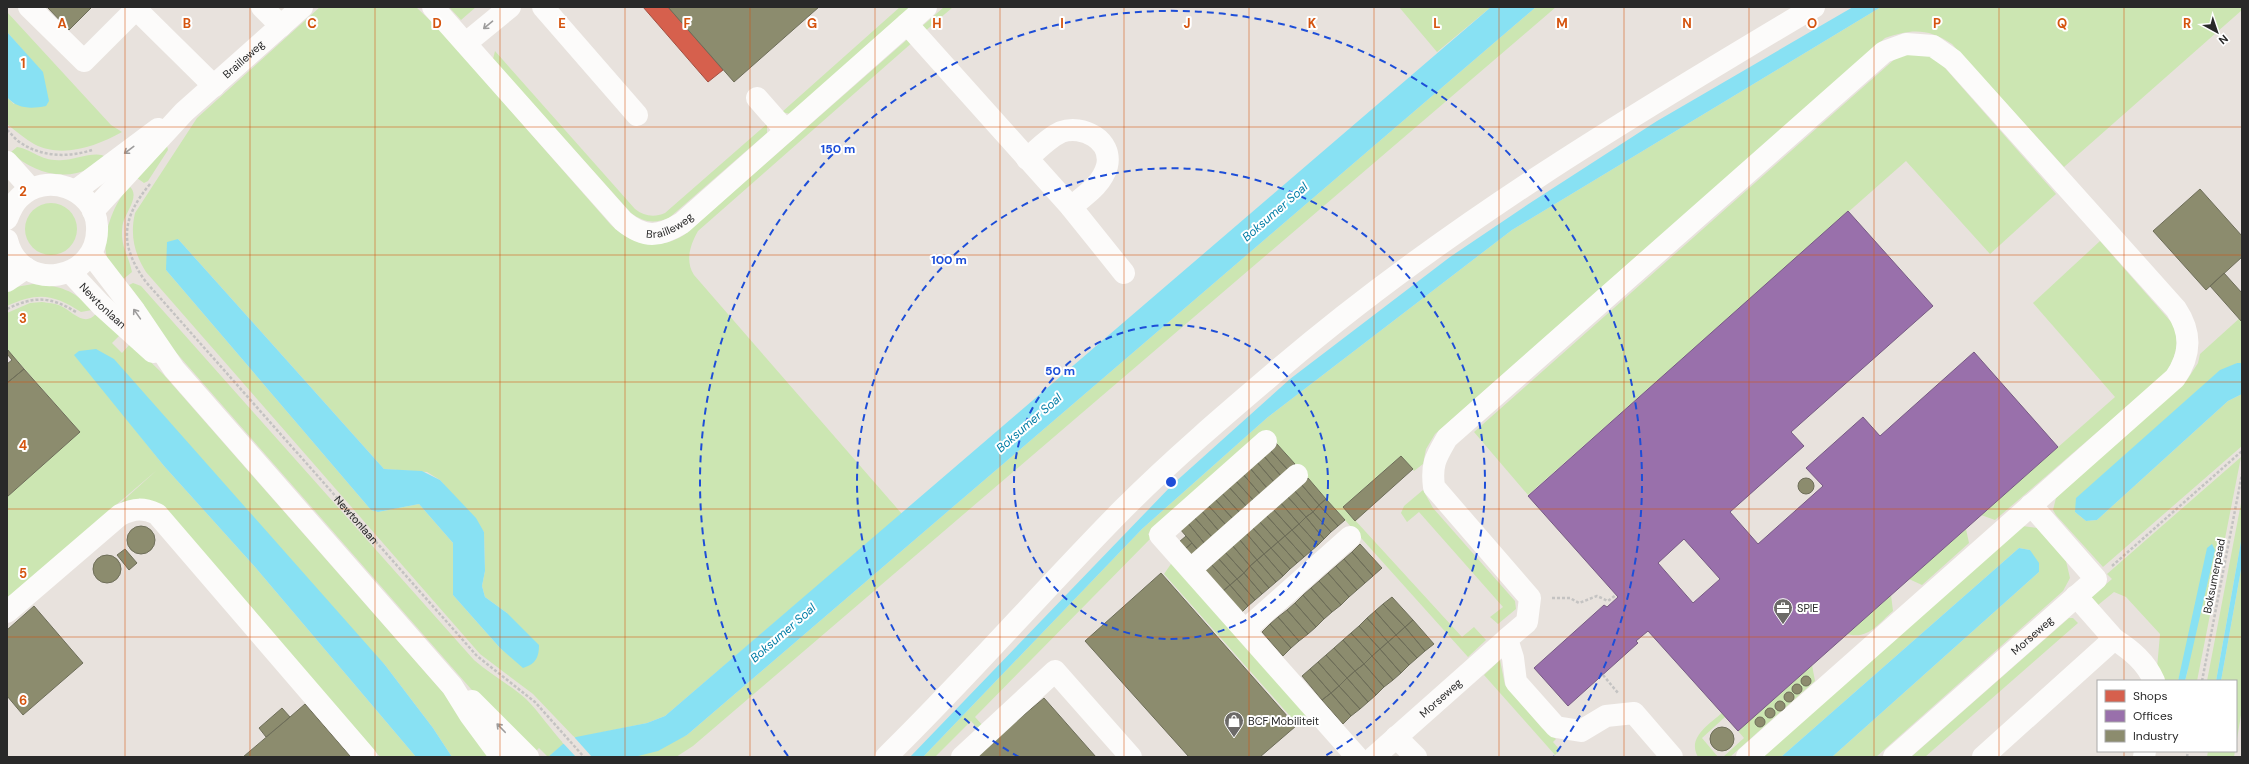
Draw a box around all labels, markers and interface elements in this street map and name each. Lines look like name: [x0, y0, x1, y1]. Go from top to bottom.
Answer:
north arrow: [2197, 12, 2237, 52]
text: A: [57, 15, 67, 32]
text: B: [183, 15, 191, 32]
text: C: [307, 15, 317, 32]
text: D: [432, 15, 442, 32]
text: E: [558, 15, 566, 32]
text: F: [683, 15, 691, 32]
text: G: [807, 15, 817, 32]
text: H: [932, 15, 942, 32]
text: I: [1060, 15, 1064, 32]
text: J: [1183, 15, 1191, 32]
text: K: [1308, 15, 1317, 32]
text: L: [1433, 15, 1441, 32]
text: M: [1556, 15, 1568, 32]
text: N: [1682, 15, 1692, 32]
text: O: [1807, 15, 1817, 32]
text: P: [1933, 15, 1941, 32]
text: Q: [2057, 15, 2067, 32]
text: R: [2183, 15, 2191, 32]
one-way arrow: [483, 21, 493, 30]
text: N: [2216, 32, 2231, 48]
street label: Brailleweg: [220, 37, 267, 81]
text: 1: [21, 55, 25, 72]
text: 150 m: [821, 141, 855, 157]
one-way arrow: [123, 146, 134, 154]
water label: Boksumer Soal: [1239, 179, 1311, 245]
text: 2: [19, 183, 27, 200]
street label: Brailleweg: [645, 209, 696, 241]
text: 100 m: [931, 252, 967, 268]
street label: Newtonlaan: [77, 280, 129, 331]
one-way arrow: [133, 309, 141, 320]
text: 3: [19, 310, 27, 327]
text: 50 m: [1045, 363, 1075, 379]
water label: Boksumer Soal: [993, 390, 1065, 456]
text: 4: [19, 437, 27, 454]
centre of rings: [1164, 475, 1178, 489]
street label: Newtonlaan: [331, 493, 381, 547]
street label: Boksumerpaad: [2200, 537, 2228, 615]
text: 5: [19, 565, 27, 582]
office icon: SPIE: [1772, 597, 1794, 625]
water label: Boksumer Soal: [747, 600, 819, 666]
place label: SPIE: [1797, 601, 1819, 615]
street label: Morseweg: [2008, 613, 2056, 658]
street label: Morseweg: [1416, 675, 1465, 720]
legend: [2097, 680, 2237, 752]
text: Shops: [2133, 688, 2168, 704]
text: 6: [19, 692, 27, 709]
text: Offices: [2133, 708, 2173, 724]
shop icon: BCF Mobiliteit: [1223, 710, 1245, 738]
place label: BCF Mobiliteit: [1248, 714, 1319, 728]
one-way arrow: [496, 723, 506, 733]
text: Industry: [2133, 728, 2179, 744]

